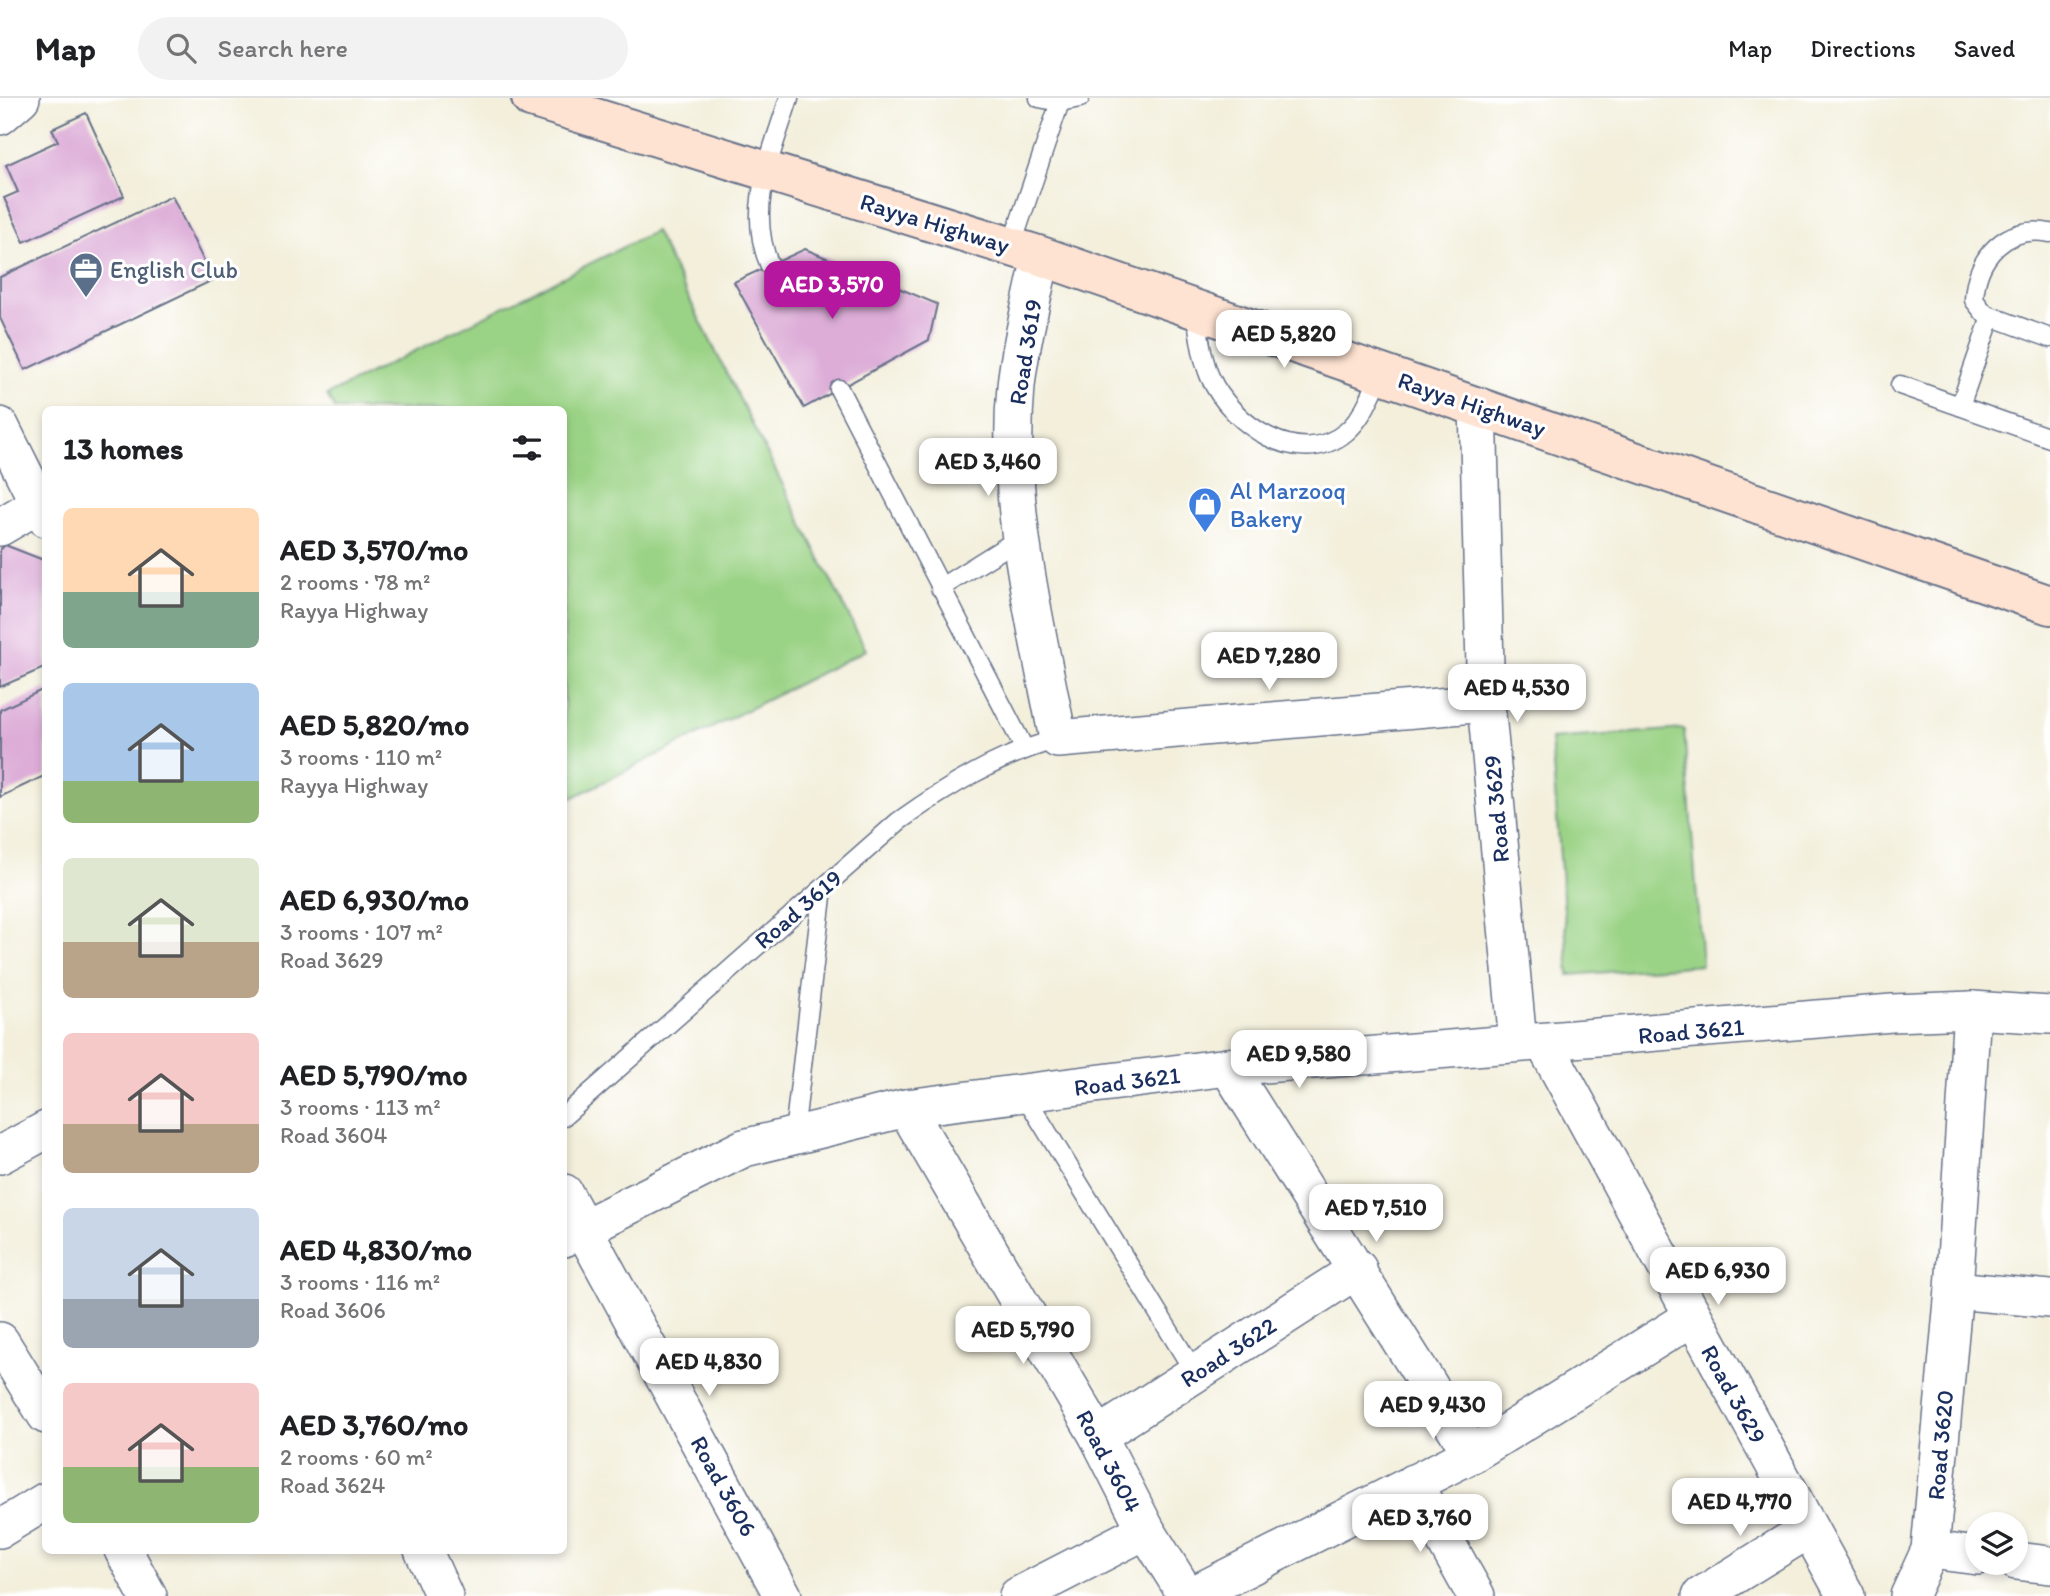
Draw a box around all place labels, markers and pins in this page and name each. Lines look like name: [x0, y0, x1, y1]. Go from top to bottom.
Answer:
office icon: English Club: [67, 250, 105, 299]
place label: English Club: [110, 255, 238, 284]
pin: AED 3,570: [752, 262, 912, 321]
pin: AED 5,820: [1204, 310, 1364, 370]
pin: AED 3,460: [908, 438, 1068, 498]
place label: Al Marzooq Bakery: [1230, 476, 1346, 533]
shop icon: Al Marzooq Bakery: [1186, 485, 1224, 534]
pin: AED 7,280: [1189, 632, 1349, 692]
pin: AED 4,530: [1437, 664, 1597, 724]
pin: AED 9,580: [1219, 1030, 1379, 1090]
pin: AED 7,510: [1296, 1184, 1456, 1244]
pin: AED 6,930: [1638, 1248, 1798, 1307]
pin: AED 5,790: [943, 1306, 1103, 1366]
pin: AED 4,830: [629, 1338, 789, 1398]
pin: AED 9,430: [1353, 1382, 1513, 1441]
pin: AED 4,770: [1660, 1478, 1820, 1538]
pin: AED 3,760: [1340, 1494, 1500, 1554]

